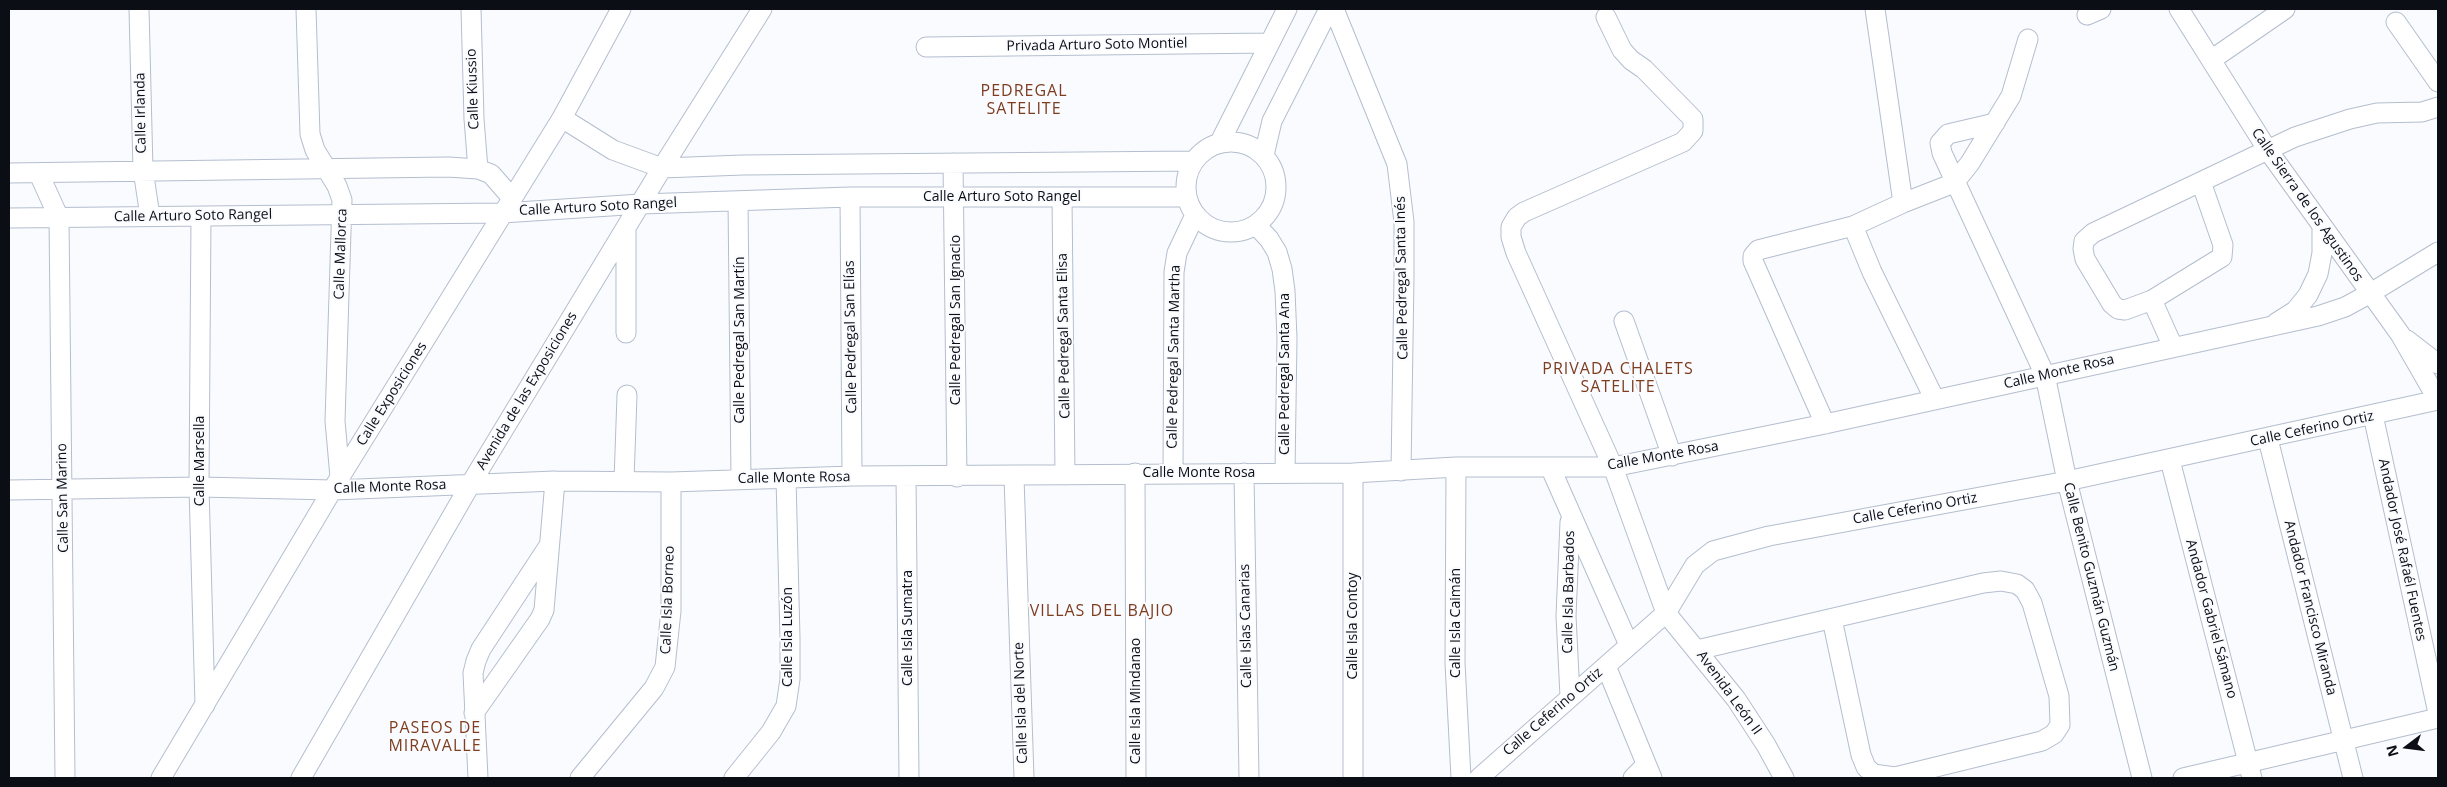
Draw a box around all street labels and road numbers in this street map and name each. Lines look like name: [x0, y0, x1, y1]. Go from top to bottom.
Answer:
street label: Privada Arturo Soto Montiel: [1006, 35, 1188, 55]
street label: Calle Kiussio: [463, 48, 483, 130]
street label: Calle Irlanda: [132, 72, 150, 154]
street label: Calle Sierra de los Agustinos: [2248, 125, 2366, 285]
street label: Calle Arturo Soto Rangel: [923, 189, 1081, 205]
street label: Calle Arturo Soto Rangel: [519, 194, 677, 220]
street label: Calle Pedregal Santa Inés: [1392, 196, 1412, 360]
street label: Calle Arturo Soto Rangel: [114, 206, 272, 226]
street label: Calle Mallorca: [331, 208, 351, 300]
street label: Calle Pedregal San Ignacio: [948, 235, 964, 405]
street label: Calle Pedregal Santa Elisa: [1054, 253, 1074, 419]
street label: Calle Pedregal San Martín: [732, 256, 748, 424]
street label: Calle Pedregal San Elías: [841, 260, 861, 414]
street label: Calle Pedregal Santa Martha: [1164, 265, 1184, 449]
street label: Calle Pedregal Santa Ana: [1277, 293, 1293, 455]
street label: Avenida de las Exposiciones: [473, 309, 581, 473]
street label: Calle Exposiciones: [353, 339, 431, 449]
street label: Calle Monte Rosa: [2002, 351, 2116, 393]
street label: Calle Ceferino Ortiz: [2249, 408, 2375, 450]
street label: Calle Marsella: [192, 416, 208, 506]
street label: Calle Monte Rosa: [1606, 438, 1720, 474]
street label: Calle San Marino: [54, 443, 72, 553]
street label: Andador José Rafaél Fuentes: [2374, 457, 2430, 643]
street label: Calle Monte Rosa: [1143, 465, 1255, 481]
street label: Calle Monte Rosa: [737, 469, 851, 487]
street label: Calle Monte Rosa: [333, 477, 447, 497]
street label: Calle Benito Guzmán Guzmán: [2059, 481, 2123, 673]
street label: Calle Ceferino Ortiz: [1851, 490, 1979, 528]
street label: Andador Francisco Miranda: [2280, 519, 2340, 697]
street label: Calle Isla Barbados: [1560, 530, 1578, 654]
street label: Andador Gabriel Sámano: [2182, 538, 2240, 700]
street label: Calle Isla Borneo: [658, 545, 678, 655]
street label: Calle Islas Canarias: [1237, 564, 1255, 688]
street label: Calle Isla Caimán: [1448, 568, 1464, 678]
street label: Calle Isla Sumatra: [900, 570, 916, 686]
street label: Calle Isla Contoy: [1345, 573, 1361, 679]
street label: Calle Isla Luzón: [780, 587, 796, 687]
street label: Calle Isla Mindanao: [1128, 638, 1144, 764]
street label: Calle Isla del Norte: [1010, 642, 1032, 764]
street label: Avenida León II: [1693, 648, 1765, 738]
street label: Calle Ceferino Ortiz: [1500, 664, 1606, 760]

